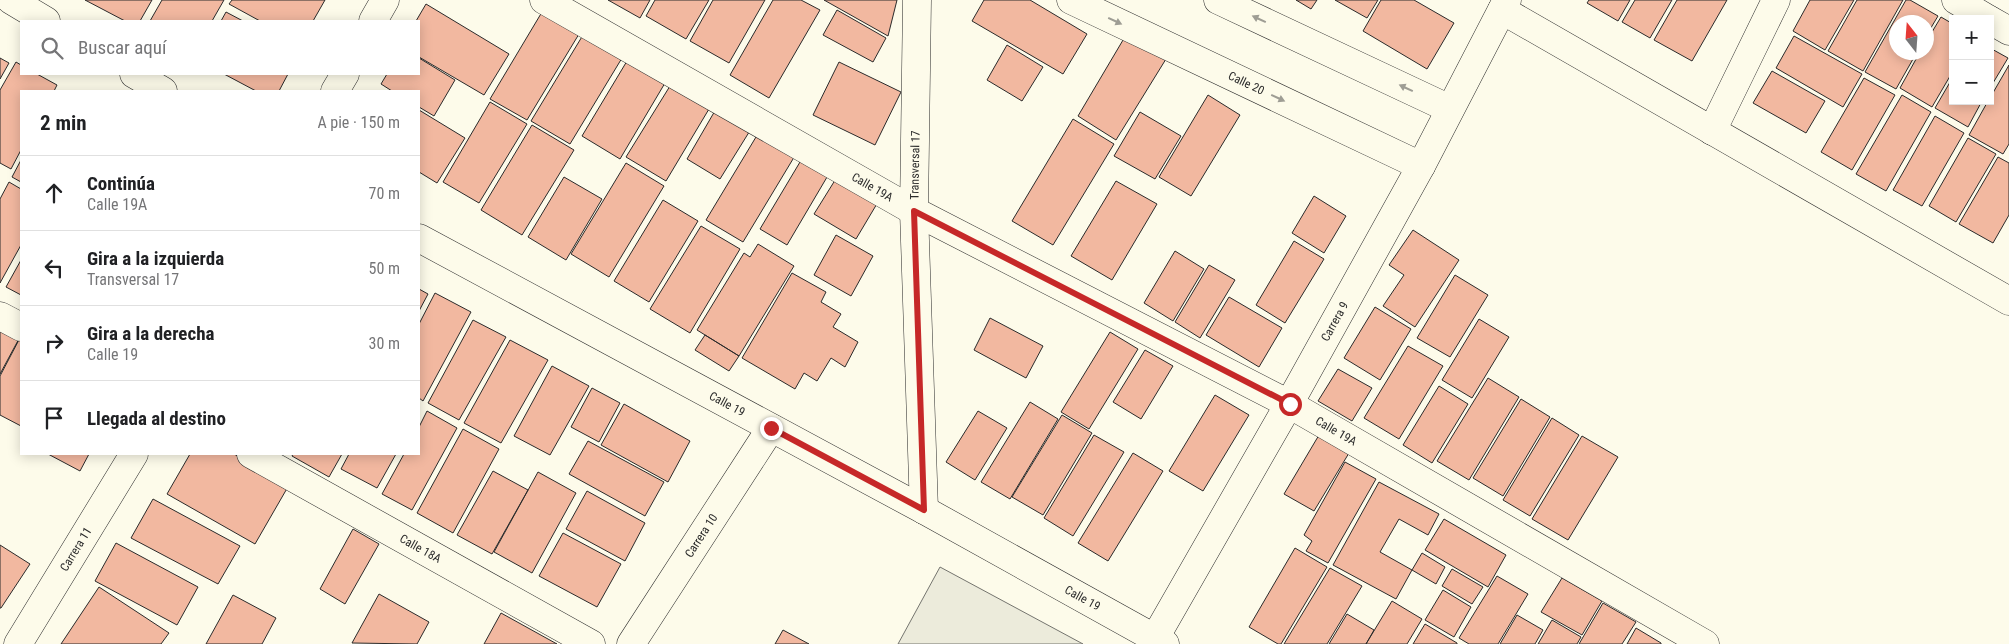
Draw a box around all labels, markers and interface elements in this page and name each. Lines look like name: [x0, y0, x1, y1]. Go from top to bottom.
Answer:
one-way arrow: [1252, 15, 1266, 23]
north arrow: [1889, 15, 1934, 60]
map controls: [1949, 15, 1994, 105]
button: +: [1949, 15, 1994, 60]
one-way arrow: [1108, 17, 1123, 25]
search box: [20, 20, 420, 75]
icon: search: [38, 34, 66, 62]
text: Buscar aquí: [78, 36, 167, 59]
button: −: [1949, 60, 1994, 105]
street label: Calle 20: [1226, 69, 1267, 98]
one-way arrow: [1399, 84, 1413, 92]
one-way arrow: [1271, 94, 1285, 102]
text: 2 min: [40, 111, 87, 135]
text: A pie · 150 m: [317, 113, 400, 132]
street label: Transversal 17: [907, 130, 923, 200]
street label: Calle 19A: [849, 170, 896, 205]
text: Continúa: [87, 172, 155, 195]
icon: ahead: [40, 179, 68, 207]
text: 70 m: [368, 184, 400, 203]
text: Calle 19A: [87, 195, 147, 214]
text: Gira a la izquierda: [87, 247, 224, 270]
icon: left: [40, 254, 68, 282]
text: 50 m: [368, 259, 400, 278]
text: Transversal 17: [87, 270, 179, 289]
street label: Carrera 9: [1318, 299, 1351, 344]
text: Gira a la derecha: [87, 322, 214, 345]
icon: right: [40, 329, 68, 357]
text: 30 m: [368, 334, 400, 353]
text: Calle 19: [87, 345, 138, 364]
street label: Calle 19: [707, 389, 747, 419]
route start: [1279, 393, 1302, 416]
icon: arrive: [40, 404, 68, 432]
text: Llegada al destino: [87, 407, 226, 430]
street label: Calle 19A: [1313, 414, 1359, 449]
route end: [760, 417, 783, 440]
street label: Carrera 10: [682, 511, 720, 560]
street label: Carrera 11: [57, 525, 95, 574]
street label: Calle 18A: [397, 531, 444, 566]
street label: Calle 19: [1062, 583, 1103, 614]

